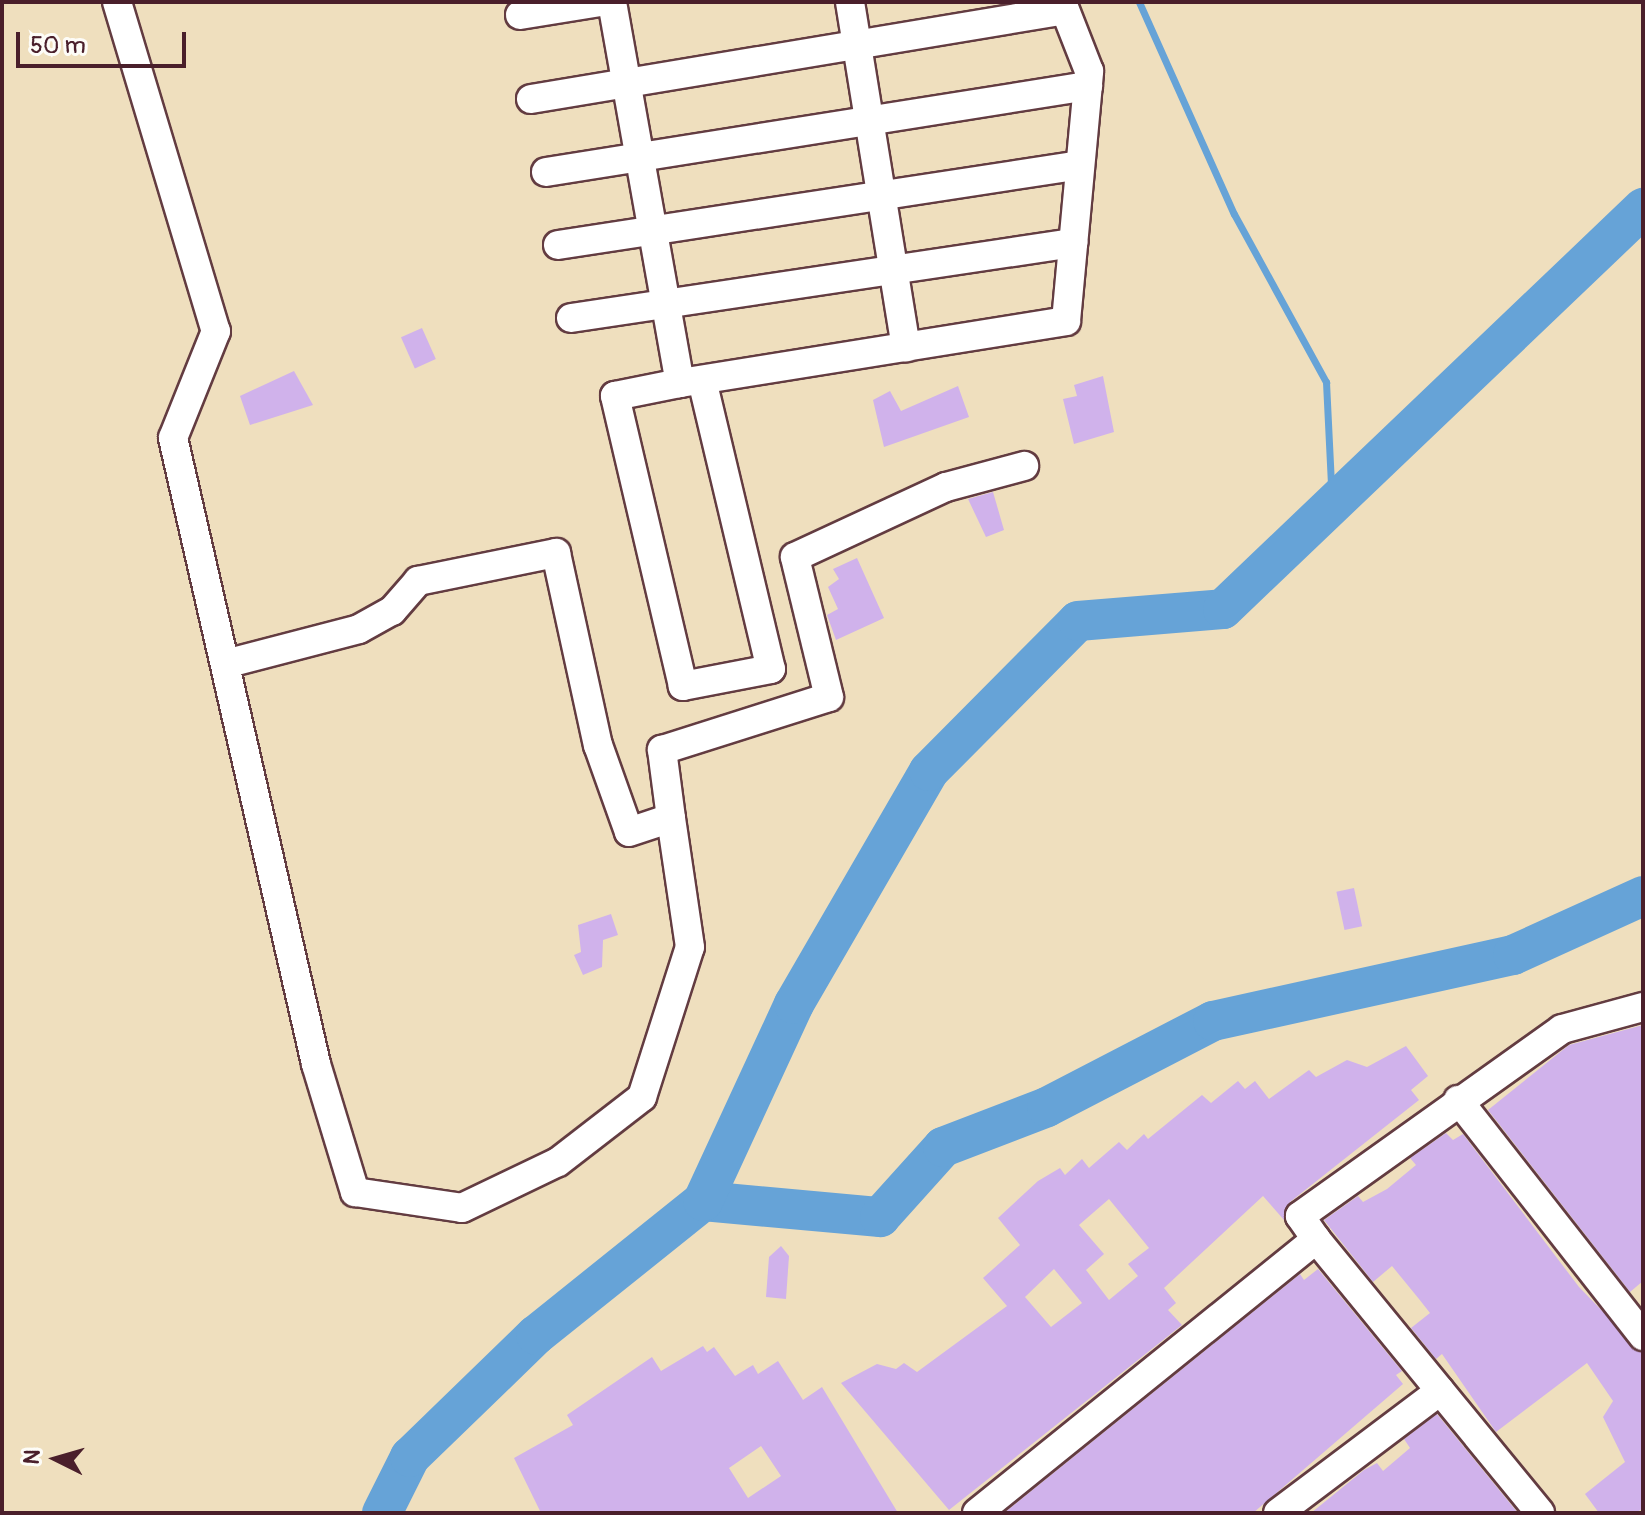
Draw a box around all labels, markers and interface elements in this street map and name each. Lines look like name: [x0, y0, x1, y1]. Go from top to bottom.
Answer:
scale bar: [20, 16, 190, 66]
text: 50 m: [30, 31, 86, 60]
north arrow: [16, 1419, 96, 1499]
text: N: [17, 1448, 47, 1466]

